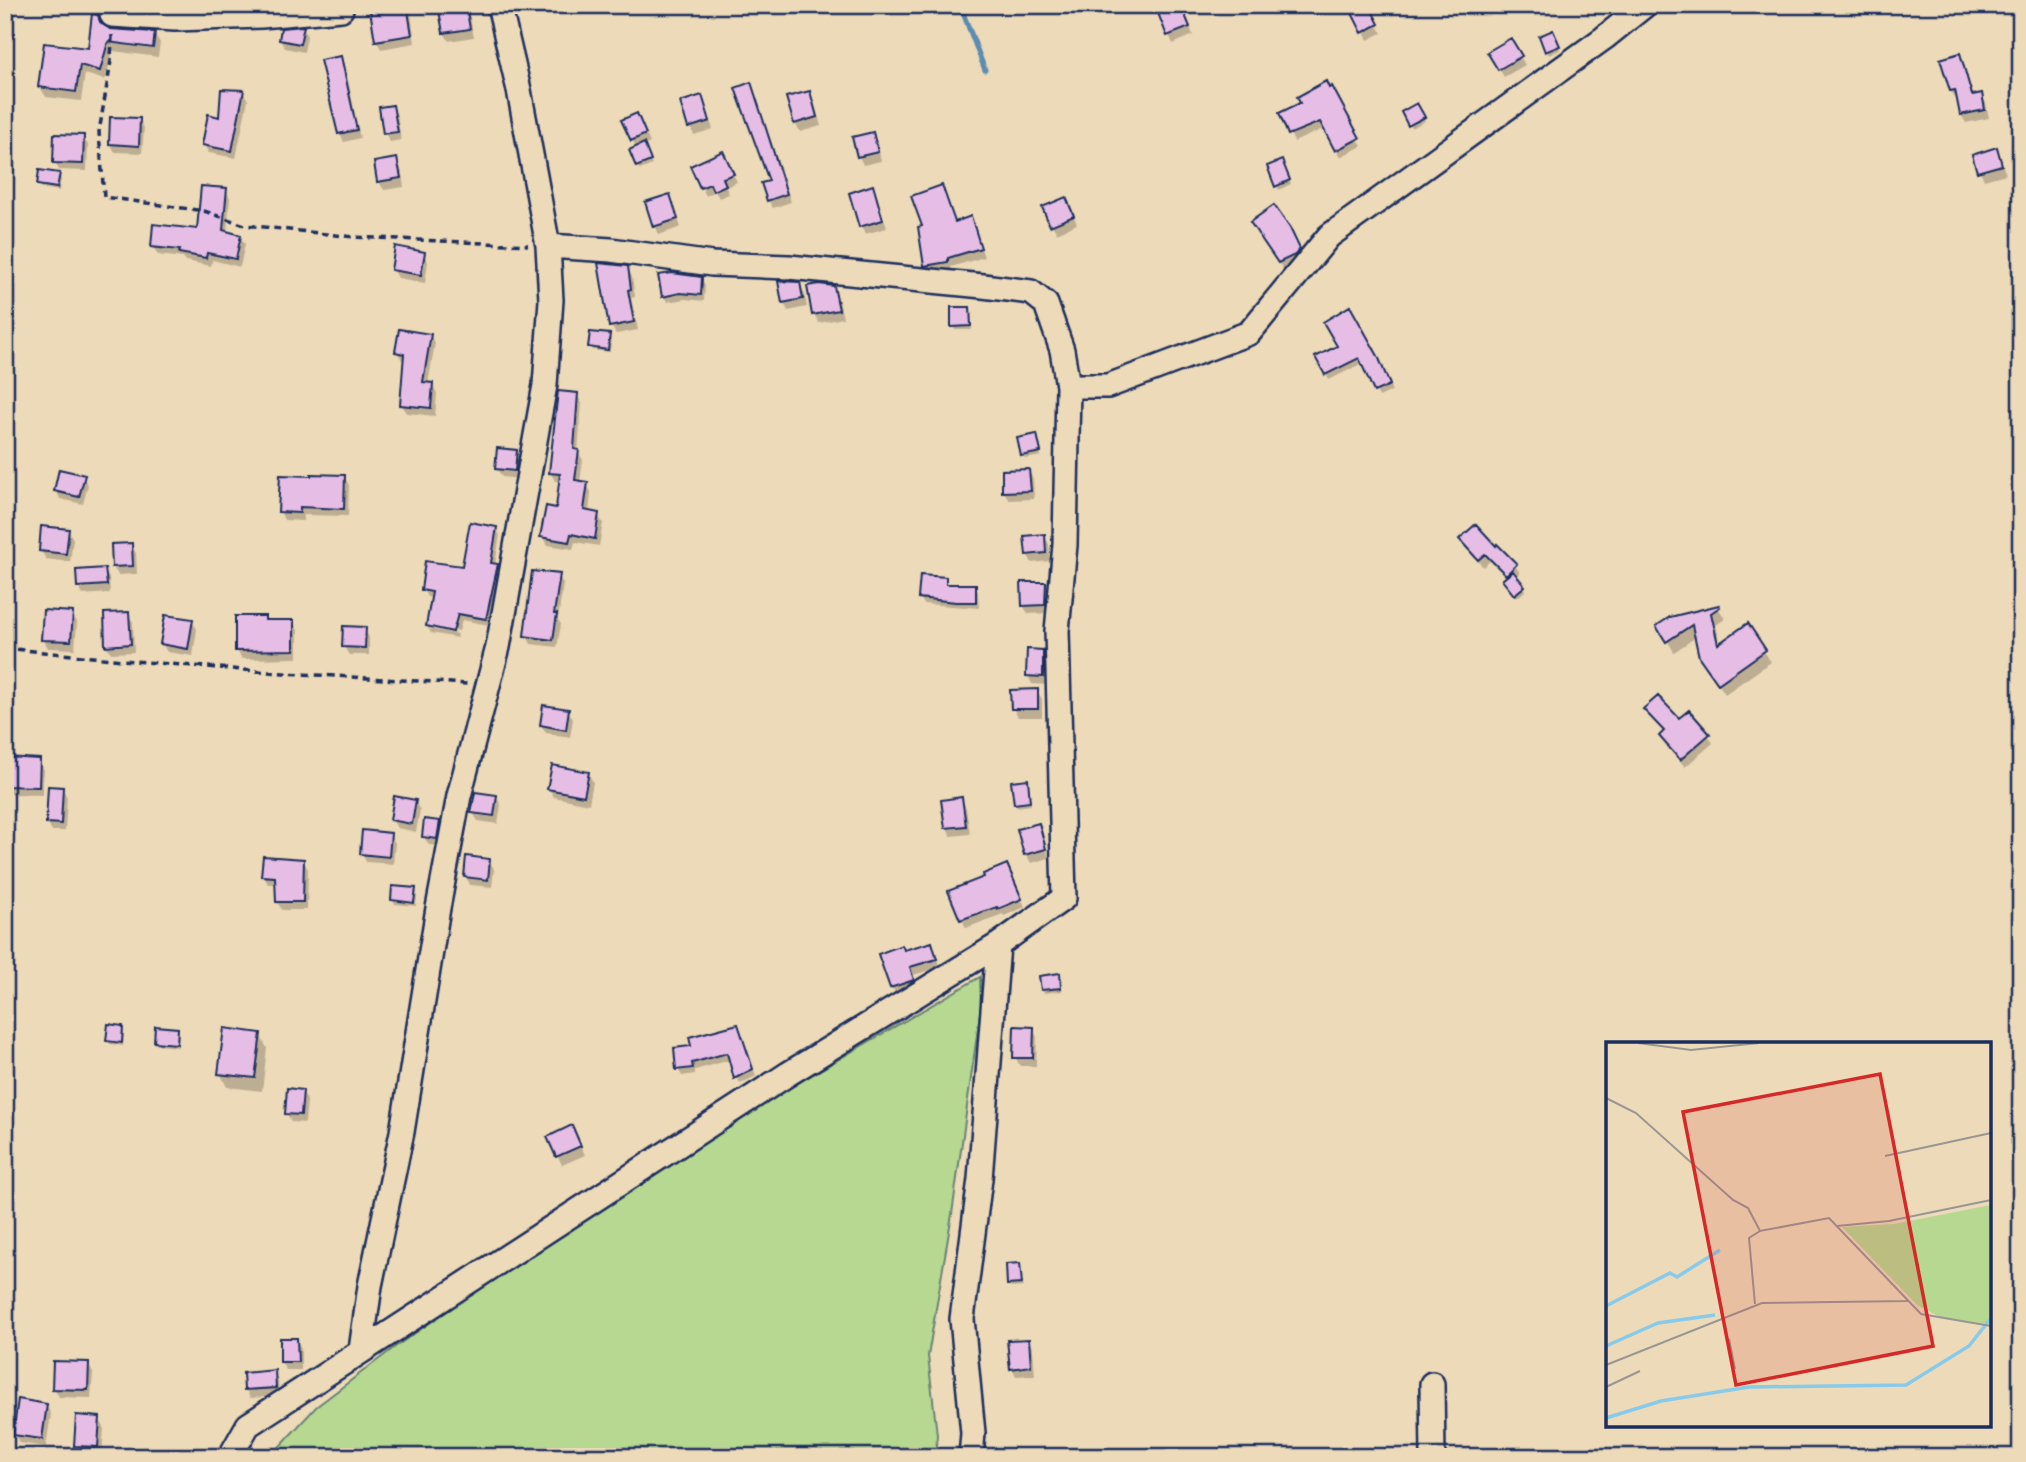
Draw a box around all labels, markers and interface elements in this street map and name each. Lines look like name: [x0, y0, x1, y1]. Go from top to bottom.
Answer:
inset map: [1606, 1042, 1991, 1427]

